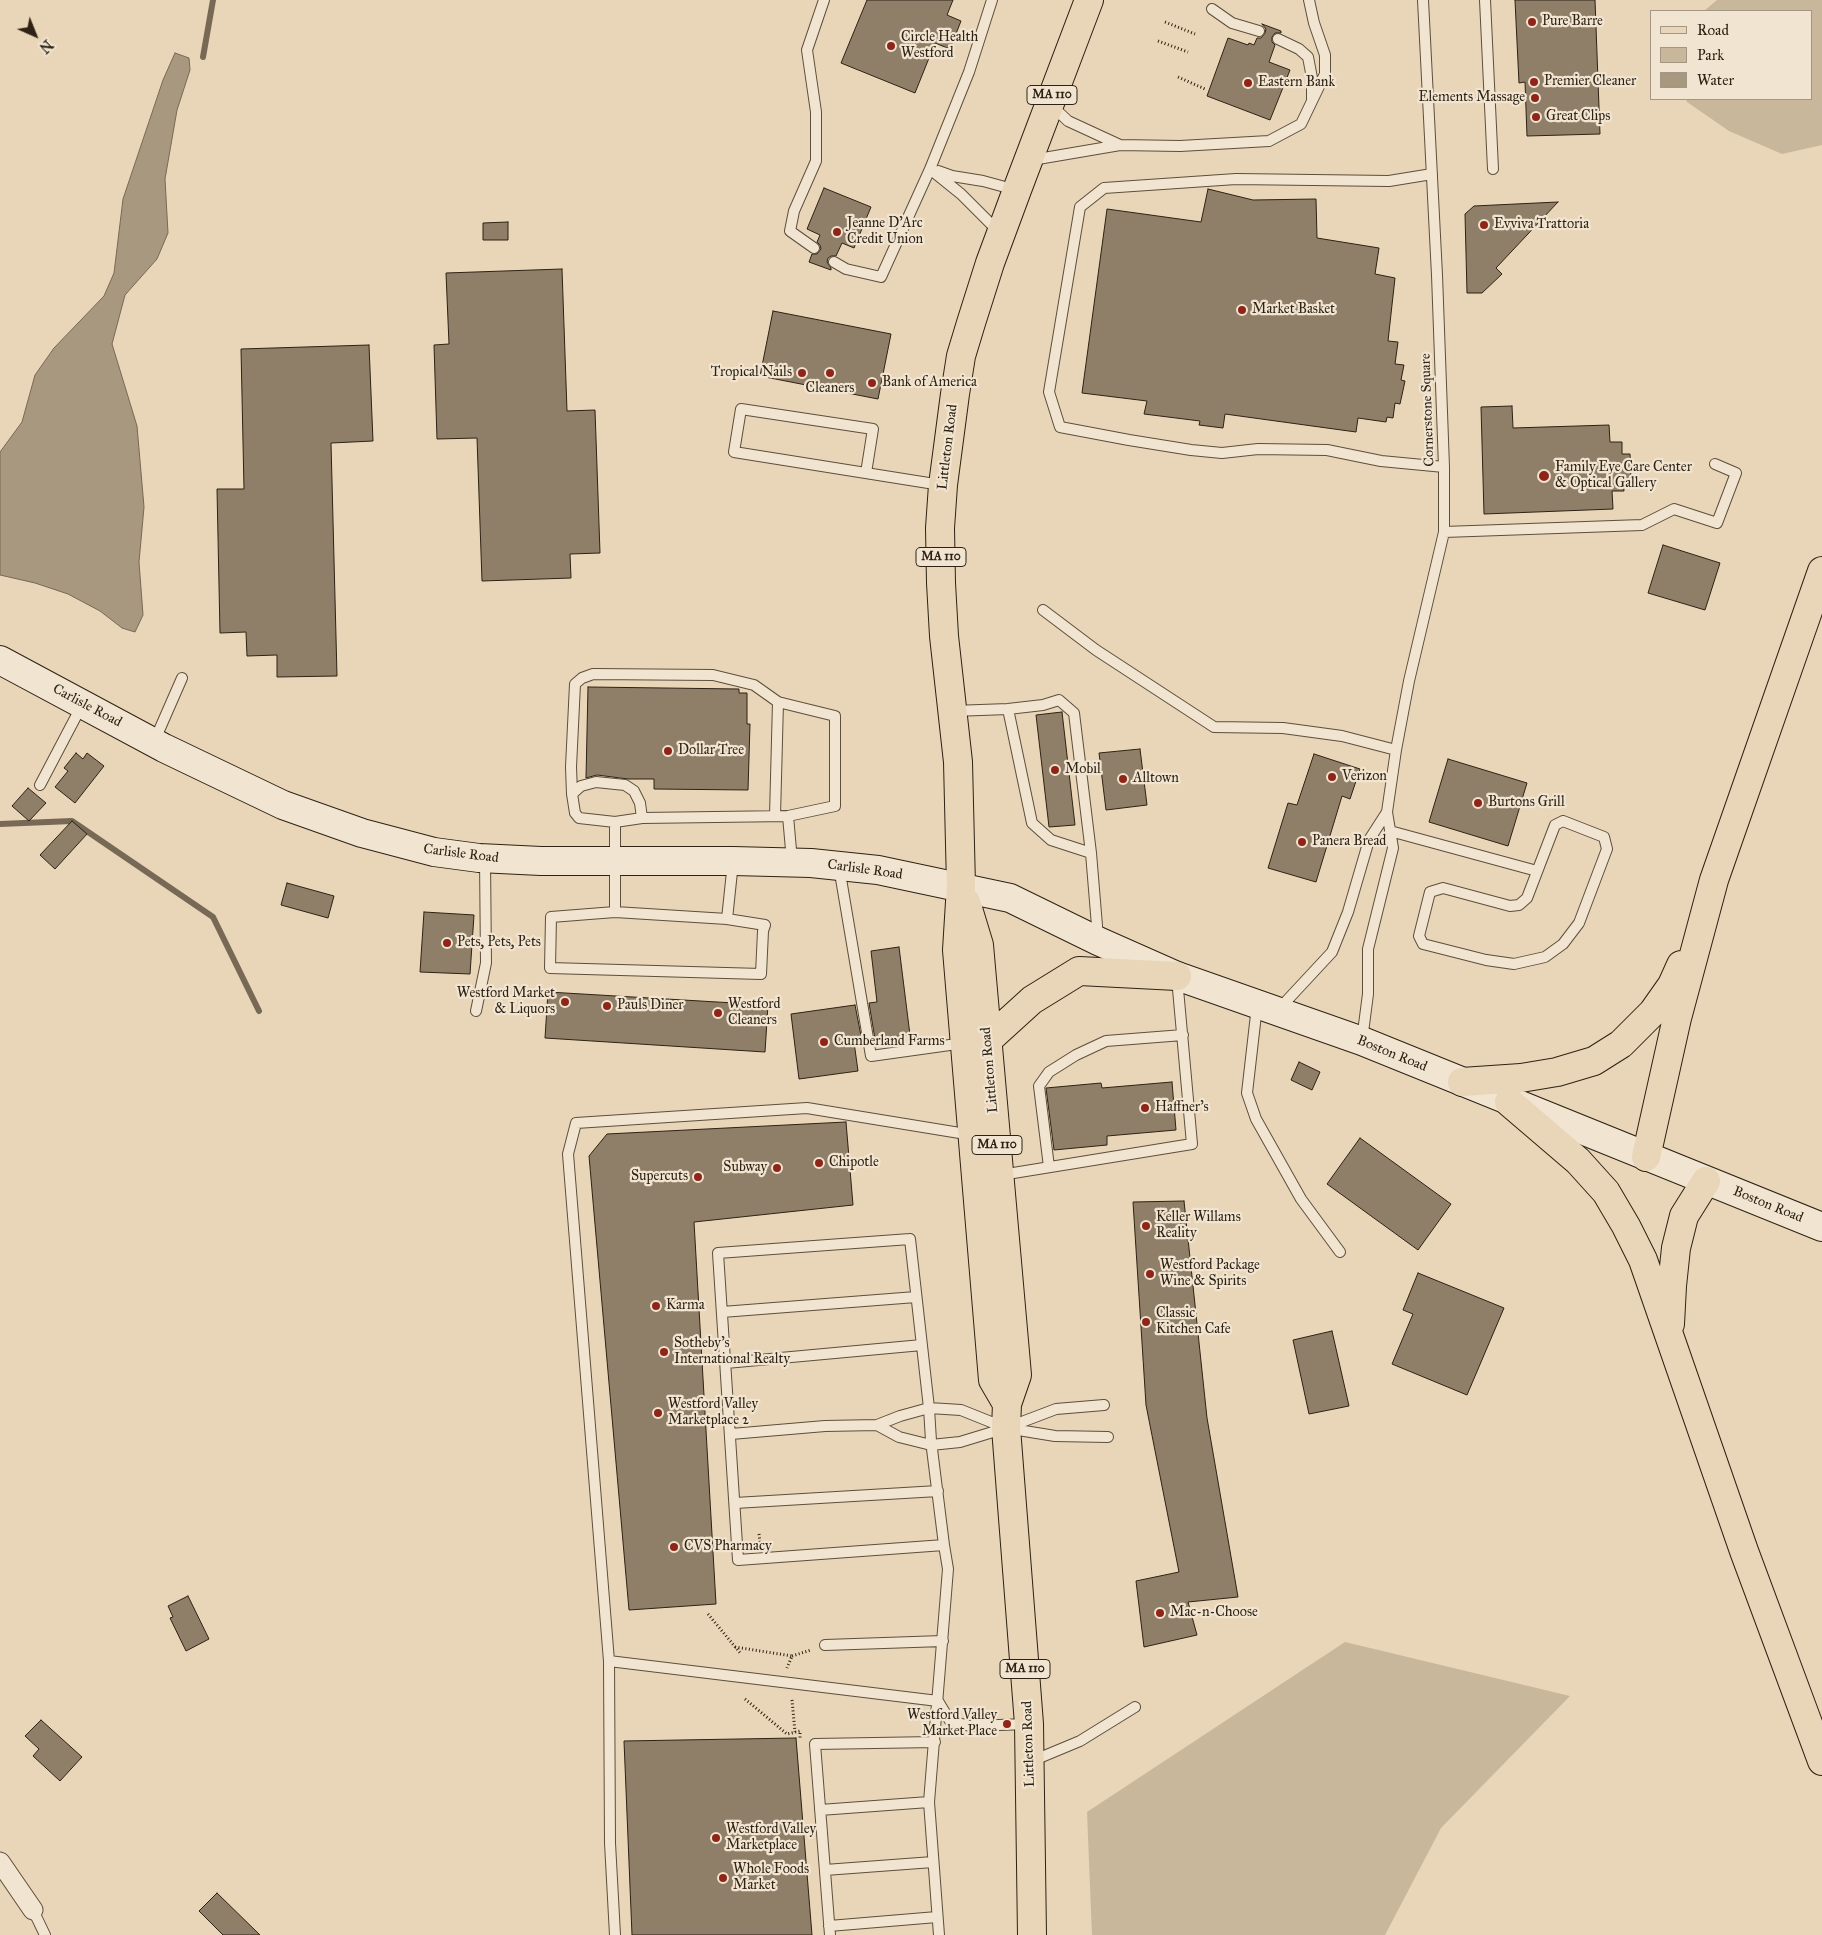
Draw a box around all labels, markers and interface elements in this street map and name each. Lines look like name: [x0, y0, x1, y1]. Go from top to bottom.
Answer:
north arrow: [10, 10, 60, 60]
legend: [1650, 10, 1812, 100]
place label: Pure Barre: [1542, 14, 1603, 30]
marker: Pure Barre: [1526, 16, 1538, 28]
text: Road: [1697, 21, 1729, 39]
place label: Circle Health Westford: [901, 30, 978, 62]
text: N: [36, 36, 56, 56]
marker: Circle Health Westford: [885, 40, 897, 52]
text: Park: [1697, 46, 1724, 64]
text: Water: [1697, 71, 1734, 89]
place label: Premier Cleaner: [1544, 74, 1636, 90]
place label: Eastern Bank: [1258, 75, 1335, 91]
marker: Premier Cleaner: [1528, 76, 1540, 88]
marker: Eastern Bank: [1242, 77, 1254, 89]
road number: MA 110: [1027, 86, 1077, 104]
place label: Elements Massage: [1418, 90, 1525, 106]
marker: Elements Massage: [1529, 92, 1541, 104]
place label: Great Clips: [1546, 109, 1610, 125]
marker: Great Clips: [1530, 111, 1542, 123]
place label: Jeanne D'Arc Credit Union: [847, 216, 923, 248]
place label: Evviva Trattoria: [1494, 217, 1589, 233]
marker: Evviva Trattoria: [1478, 219, 1490, 231]
marker: Jeanne D'Arc Credit Union: [831, 226, 843, 238]
place label: Market Basket: [1252, 302, 1335, 318]
marker: Market Basket: [1236, 304, 1248, 316]
street label: Cornerstone Square: [1418, 353, 1438, 467]
place label: Tropical Nails: [711, 365, 792, 381]
marker: Tropical Nails: [796, 367, 808, 379]
marker: Cleaners: [824, 367, 836, 379]
place label: Bank of America: [882, 375, 977, 391]
marker: Bank of America: [866, 377, 878, 389]
place label: Cleaners: [806, 381, 854, 397]
street label: Littleton Road: [934, 403, 962, 491]
place label: Family Eye Care Center & Optical Gallery: [1555, 460, 1692, 492]
marker: Family Eye Care Center & Optical Gallery: [1537, 469, 1551, 483]
road number: MA 110: [916, 548, 966, 566]
street label: Carlisle Road: [50, 681, 124, 731]
place label: Dollar Tree: [678, 743, 744, 759]
marker: Dollar Tree: [662, 745, 674, 757]
place label: Mobil: [1065, 762, 1101, 778]
marker: Mobil: [1049, 764, 1061, 776]
place label: Verizon: [1342, 769, 1387, 785]
place label: Alltown: [1133, 771, 1179, 787]
marker: Verizon: [1326, 771, 1338, 783]
marker: Alltown: [1117, 773, 1129, 785]
place label: Burtons Grill: [1488, 795, 1565, 811]
marker: Burtons Grill: [1472, 797, 1484, 809]
place label: Panera Bread: [1312, 834, 1386, 850]
marker: Panera Bread: [1296, 836, 1308, 848]
street label: Carlisle Road: [422, 841, 500, 867]
street label: Carlisle Road: [826, 856, 904, 884]
place label: Pets, Pets, Pets: [457, 935, 541, 951]
marker: Pets, Pets, Pets: [441, 937, 453, 949]
place label: Westford Market & Liquors: [457, 986, 555, 1019]
marker: Westford Market & Liquors: [559, 996, 571, 1008]
place label: Westford Cleaners: [728, 997, 781, 1030]
place label: Pauls Diner: [617, 998, 684, 1014]
marker: Pauls Diner: [601, 1000, 613, 1012]
marker: Westford Cleaners: [712, 1007, 724, 1019]
street label: Littleton Road: [978, 1026, 1002, 1114]
street label: Boston Road: [1355, 1032, 1429, 1076]
place label: Cumberland Farms: [834, 1034, 945, 1050]
marker: Cumberland Farms: [818, 1036, 830, 1048]
place label: Haffner's: [1155, 1100, 1209, 1116]
marker: Haffner's: [1139, 1102, 1151, 1114]
road number: MA 110: [972, 1136, 1022, 1154]
place label: Chipotle: [829, 1155, 879, 1171]
marker: Chipotle: [813, 1157, 825, 1169]
place label: Subway: [723, 1160, 767, 1176]
marker: Subway: [771, 1162, 783, 1174]
place label: Supercuts: [631, 1169, 688, 1185]
marker: Supercuts: [692, 1171, 704, 1183]
street label: Boston Road: [1731, 1183, 1805, 1227]
place label: Keller Willams Reality: [1156, 1210, 1241, 1242]
marker: Keller Willams Reality: [1140, 1220, 1152, 1232]
place label: Westford Package Wine & Spirits: [1160, 1258, 1260, 1290]
marker: Westford Package Wine & Spirits: [1144, 1268, 1156, 1280]
place label: Karma: [666, 1298, 705, 1314]
marker: Karma: [650, 1300, 662, 1312]
place label: Classic Kitchen Cafe: [1156, 1306, 1231, 1338]
marker: Classic Kitchen Cafe: [1140, 1316, 1152, 1328]
place label: Sotheby's International Realty: [674, 1336, 790, 1368]
marker: Sotheby's International Realty: [658, 1346, 670, 1358]
place label: Westford Valley Marketplace 2: [668, 1397, 758, 1430]
marker: Westford Valley Marketplace 2: [652, 1407, 664, 1419]
place label: CVS Pharmacy: [684, 1539, 771, 1555]
marker: CVS Pharmacy: [668, 1541, 680, 1553]
place label: Mac-n-Choose: [1170, 1605, 1258, 1621]
marker: Mac-n-Choose: [1154, 1607, 1166, 1619]
road number: MA 110: [1000, 1660, 1050, 1678]
street label: Littleton Road: [1019, 1701, 1039, 1787]
place label: Westford Valley Market Place: [907, 1708, 997, 1740]
marker: Westford Valley Market Place: [1001, 1718, 1013, 1730]
place label: Westford Valley Marketplace: [726, 1822, 816, 1854]
marker: Westford Valley Marketplace: [710, 1832, 722, 1844]
place label: Whole Foods Market: [733, 1862, 809, 1894]
marker: Whole Foods Market: [717, 1872, 729, 1884]

